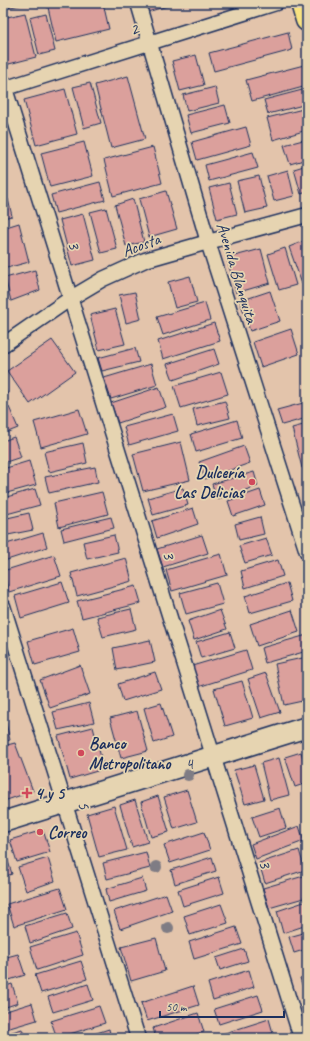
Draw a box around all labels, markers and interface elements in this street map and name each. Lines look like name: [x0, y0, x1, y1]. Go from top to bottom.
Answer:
street label: 2: [127, 17, 142, 40]
street label: Avenida Blanquita: [212, 220, 263, 327]
street label: Acosta: [119, 228, 164, 262]
street label: 3: [63, 238, 86, 253]
place label: Dulcería Las Delicias: [174, 462, 246, 503]
marker: Dulcería Las Delicias: [247, 477, 257, 487]
street label: 3: [158, 548, 181, 563]
place label: Banco Metropolitano: [89, 733, 172, 774]
marker: Banco Metropolitano: [76, 748, 86, 758]
street label: 4: [182, 752, 198, 775]
place label: 4 y 5: [35, 783, 66, 804]
marker: 4 y 5: [22, 788, 32, 798]
street label: 5: [73, 798, 96, 813]
place label: Correo: [48, 822, 88, 843]
marker: Correo: [35, 827, 45, 837]
street label: 3: [254, 857, 277, 872]
scale bar: [160, 993, 284, 1019]
text: 50 m: [166, 999, 188, 1015]

